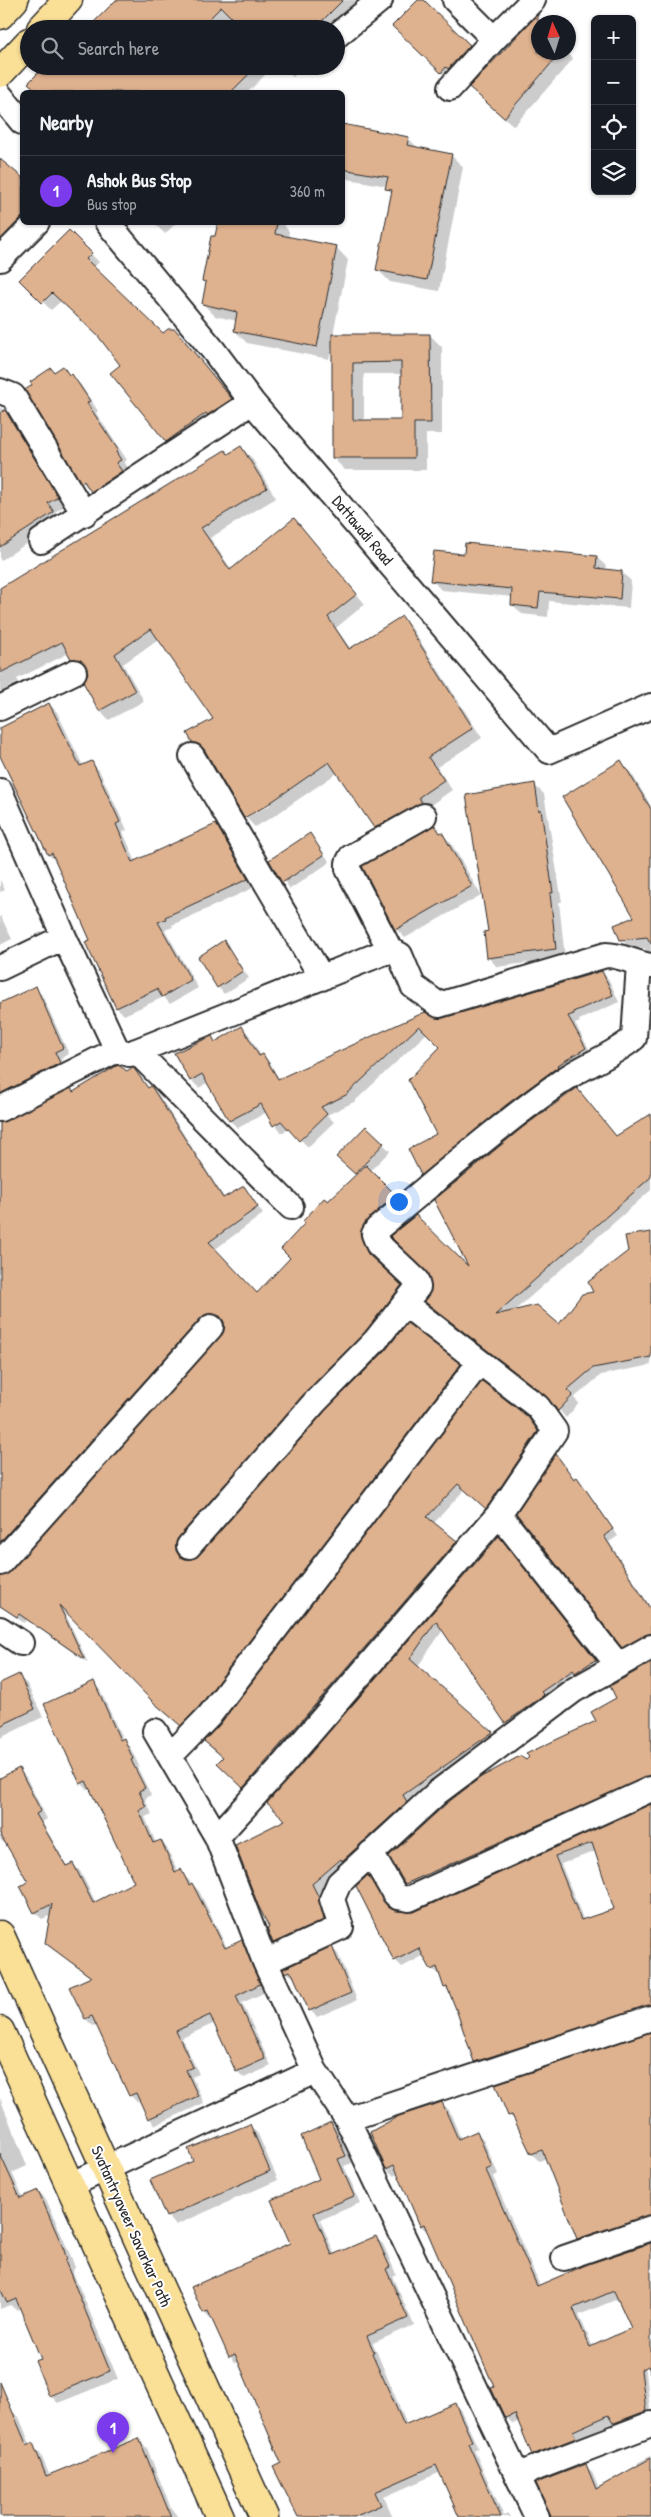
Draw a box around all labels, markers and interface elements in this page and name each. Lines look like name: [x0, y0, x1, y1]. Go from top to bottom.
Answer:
north arrow: [531, 15, 576, 60]
map controls: [591, 15, 636, 195]
button: +: [591, 15, 636, 60]
search box: [20, 20, 345, 75]
icon: search: [38, 34, 66, 62]
text: Search here: [78, 35, 159, 61]
button: −: [591, 60, 636, 105]
button: locate: [591, 105, 636, 150]
text: Nearby: [40, 108, 93, 137]
button: layers: [591, 150, 636, 195]
text: Ashok Bus Stop: [87, 167, 191, 193]
text: 1: [53, 180, 59, 202]
text: 360 m: [290, 180, 325, 202]
text: Bus stop: [87, 193, 136, 215]
street label: Dattawadi Road: [327, 491, 399, 569]
your location: [386, 1189, 412, 1215]
street label: Svatantryaveer Savarkar Path: [87, 2142, 178, 2310]
pin: 1: [97, 2412, 129, 2453]

